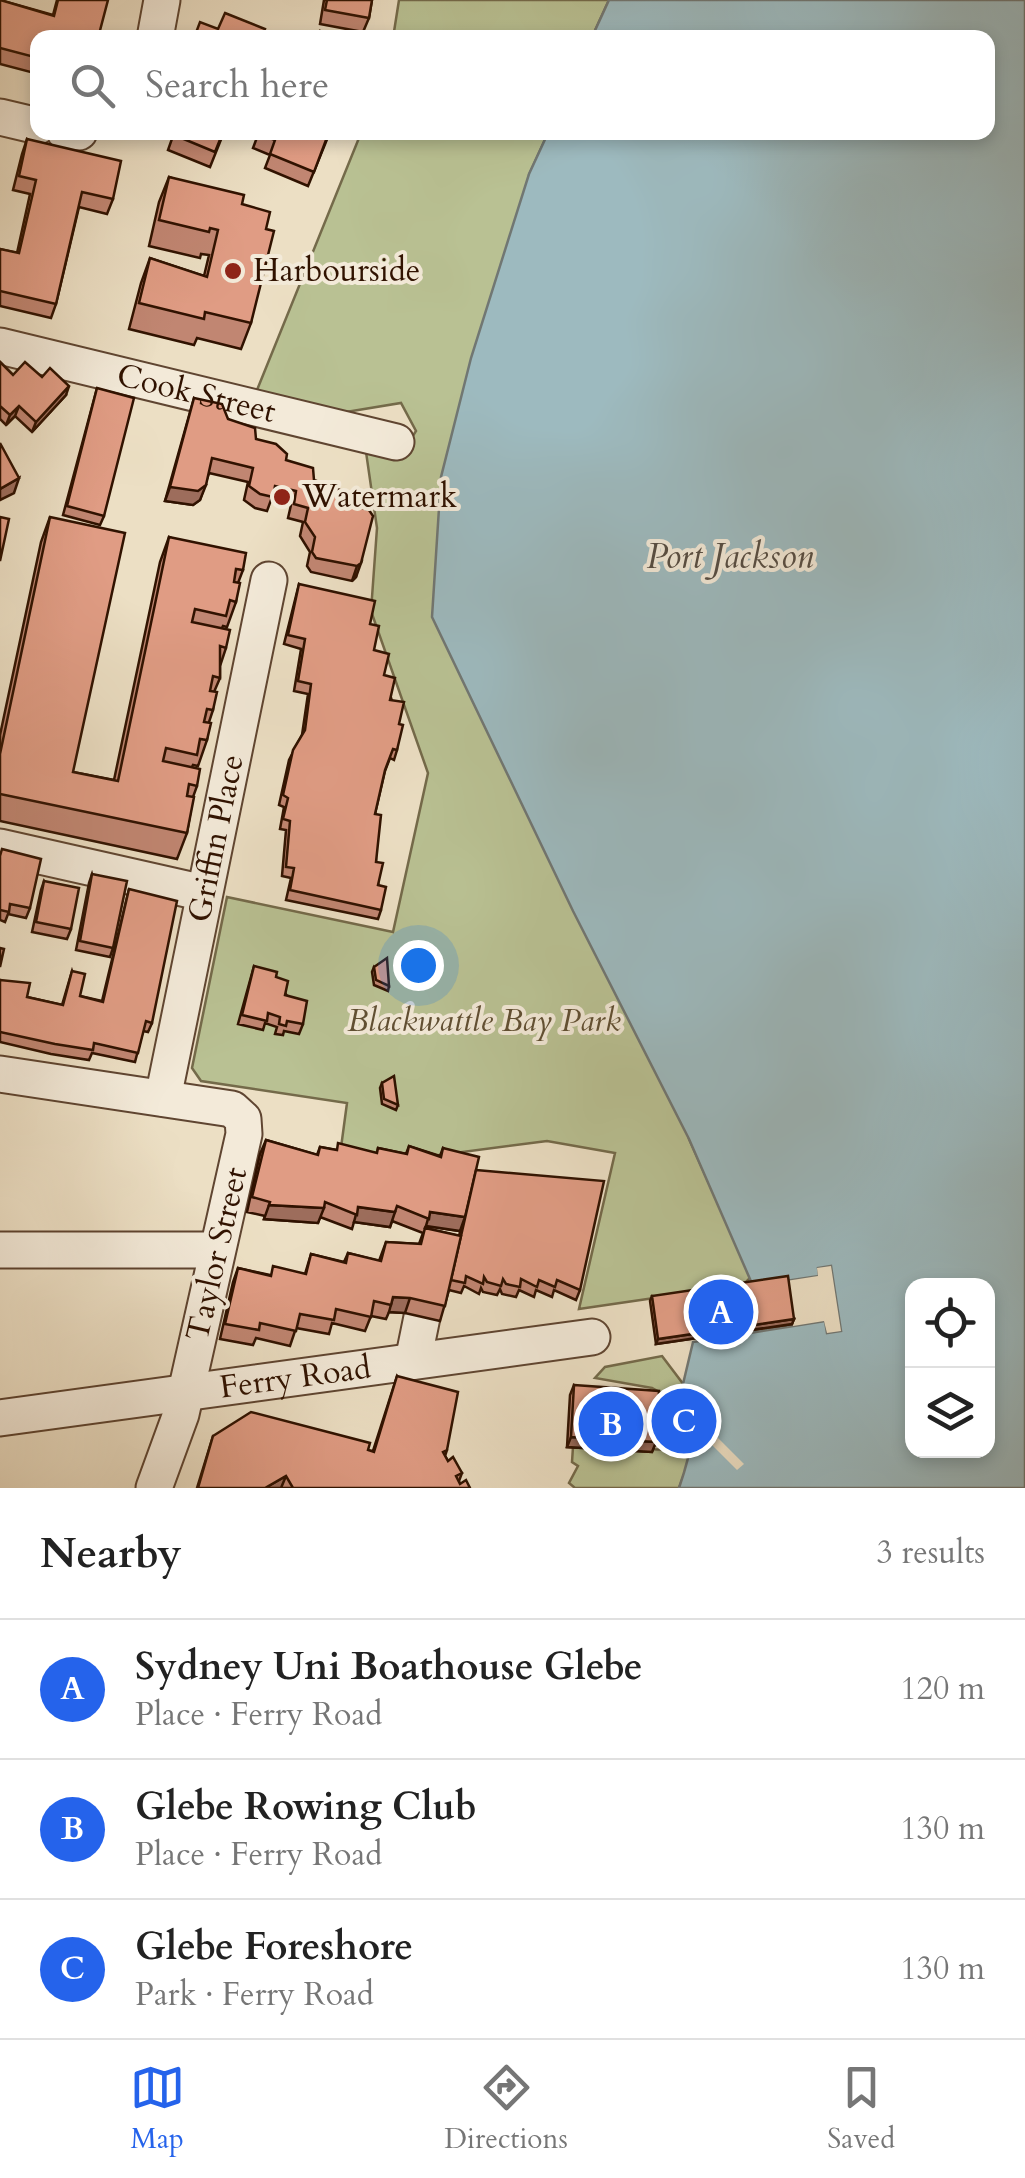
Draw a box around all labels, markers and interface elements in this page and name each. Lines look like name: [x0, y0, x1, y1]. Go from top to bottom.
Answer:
search box: [30, 30, 995, 140]
icon: search: [65, 58, 120, 113]
text: Search here: [145, 59, 329, 111]
place label: Harbourside: [253, 249, 420, 293]
marker: Harbourside: [222, 260, 244, 282]
street label: Cook Street: [113, 353, 280, 434]
place label: Watermark: [301, 475, 457, 519]
marker: Watermark: [271, 486, 293, 508]
water label: Port Jackson: [646, 533, 814, 581]
street label: Griffin Place: [177, 750, 255, 926]
your location: [393, 940, 444, 991]
park label: Blackwattle Bay Park: [347, 999, 621, 1043]
street label: Taylor Street: [176, 1163, 258, 1345]
pin: A: [688, 1274, 754, 1350]
map controls: [905, 1278, 995, 1458]
button: locate: [905, 1278, 995, 1368]
street label: Ferry Road: [217, 1346, 373, 1410]
button: layers: [905, 1368, 995, 1458]
pin: C: [652, 1384, 716, 1458]
pin: B: [578, 1386, 644, 1462]
text: Nearby: [40, 1525, 182, 1582]
text: 3 results: [877, 1531, 985, 1575]
text: Sydney Uni Boathouse Glebe: [135, 1641, 643, 1693]
text: A: [60, 1667, 85, 1711]
text: 120 m: [900, 1667, 985, 1711]
text: Place · Ferry Road: [135, 1693, 382, 1737]
text: Glebe Rowing Club: [135, 1781, 477, 1833]
text: B: [61, 1807, 84, 1851]
text: 130 m: [900, 1807, 985, 1851]
text: Place · Ferry Road: [135, 1833, 382, 1877]
text: Glebe Foreshore: [135, 1921, 413, 1973]
text: C: [60, 1947, 85, 1991]
text: 130 m: [900, 1947, 985, 1991]
text: Park · Ferry Road: [135, 1973, 374, 2017]
tab: Map: [130, 2060, 185, 2158]
tab: Directions: [444, 2060, 568, 2158]
tab: Saved: [827, 2060, 895, 2158]

